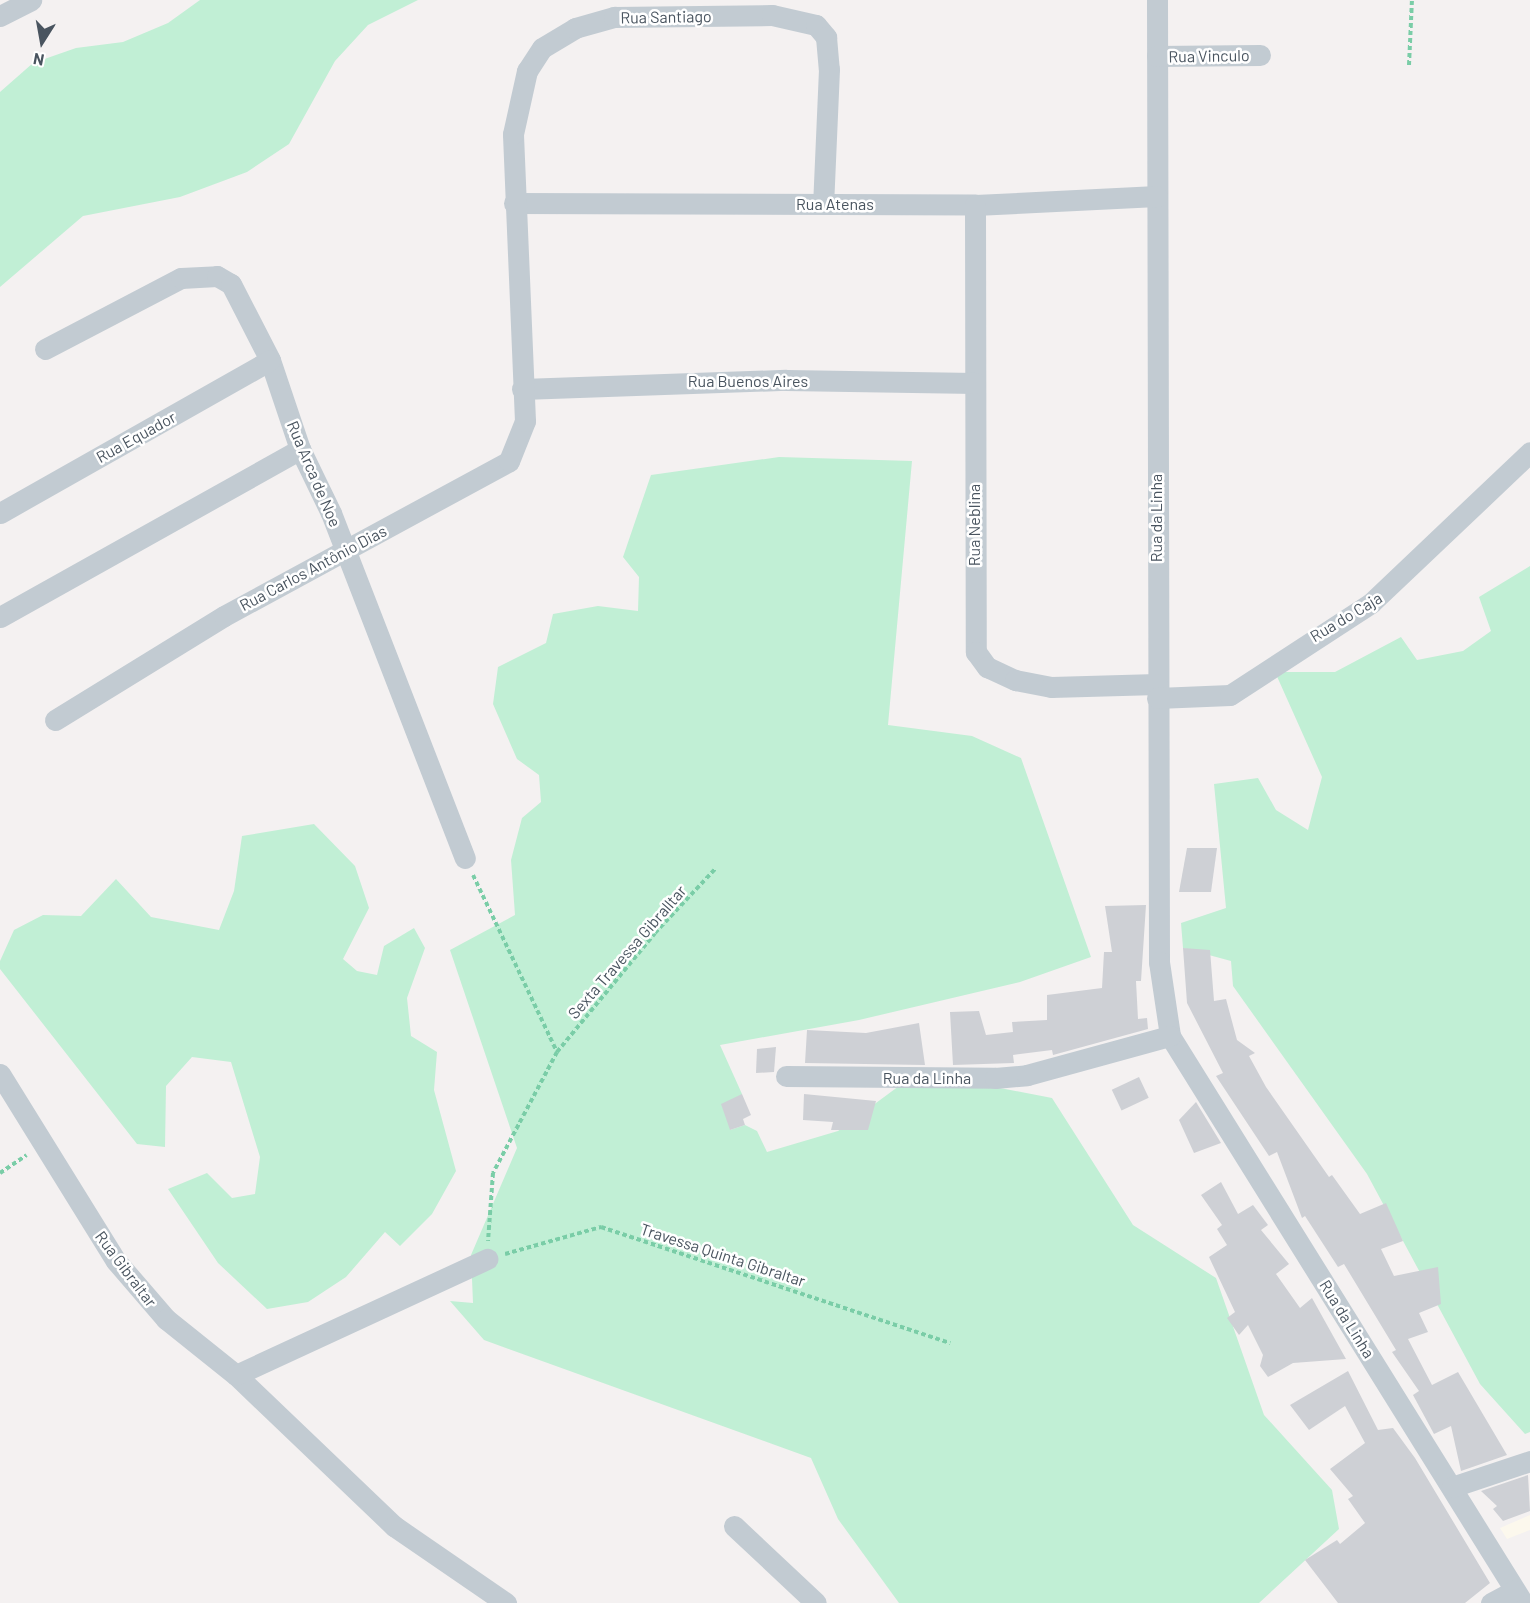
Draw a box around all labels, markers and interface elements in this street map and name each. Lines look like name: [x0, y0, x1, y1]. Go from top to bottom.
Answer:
street label: Rua Santiago: [620, 7, 712, 27]
north arrow: [12, 12, 72, 72]
street label: Rua Vinculo: [1168, 46, 1250, 66]
text: N: [31, 50, 46, 71]
street label: Rua Atenas: [796, 194, 874, 214]
street label: Rua Buenos Aires: [688, 371, 808, 391]
street label: Rua Equador: [93, 407, 179, 467]
street label: Rua Arca de Noe: [283, 418, 345, 530]
street label: Rua da Linha: [1146, 474, 1166, 562]
street label: Rua Neblina: [964, 484, 984, 566]
street label: Rua Carlos Antônio Dias: [236, 521, 390, 615]
street label: Rua do Caja: [1307, 588, 1385, 646]
street label: Sexta Travessa Gibralltar: [564, 881, 690, 1023]
street label: Rua da Linha: [883, 1068, 971, 1088]
street label: Travessa Quinta Gibraltar: [638, 1219, 808, 1291]
street label: Rua Gibraltar: [91, 1227, 161, 1311]
street label: Rua da Linha: [1315, 1276, 1379, 1362]

